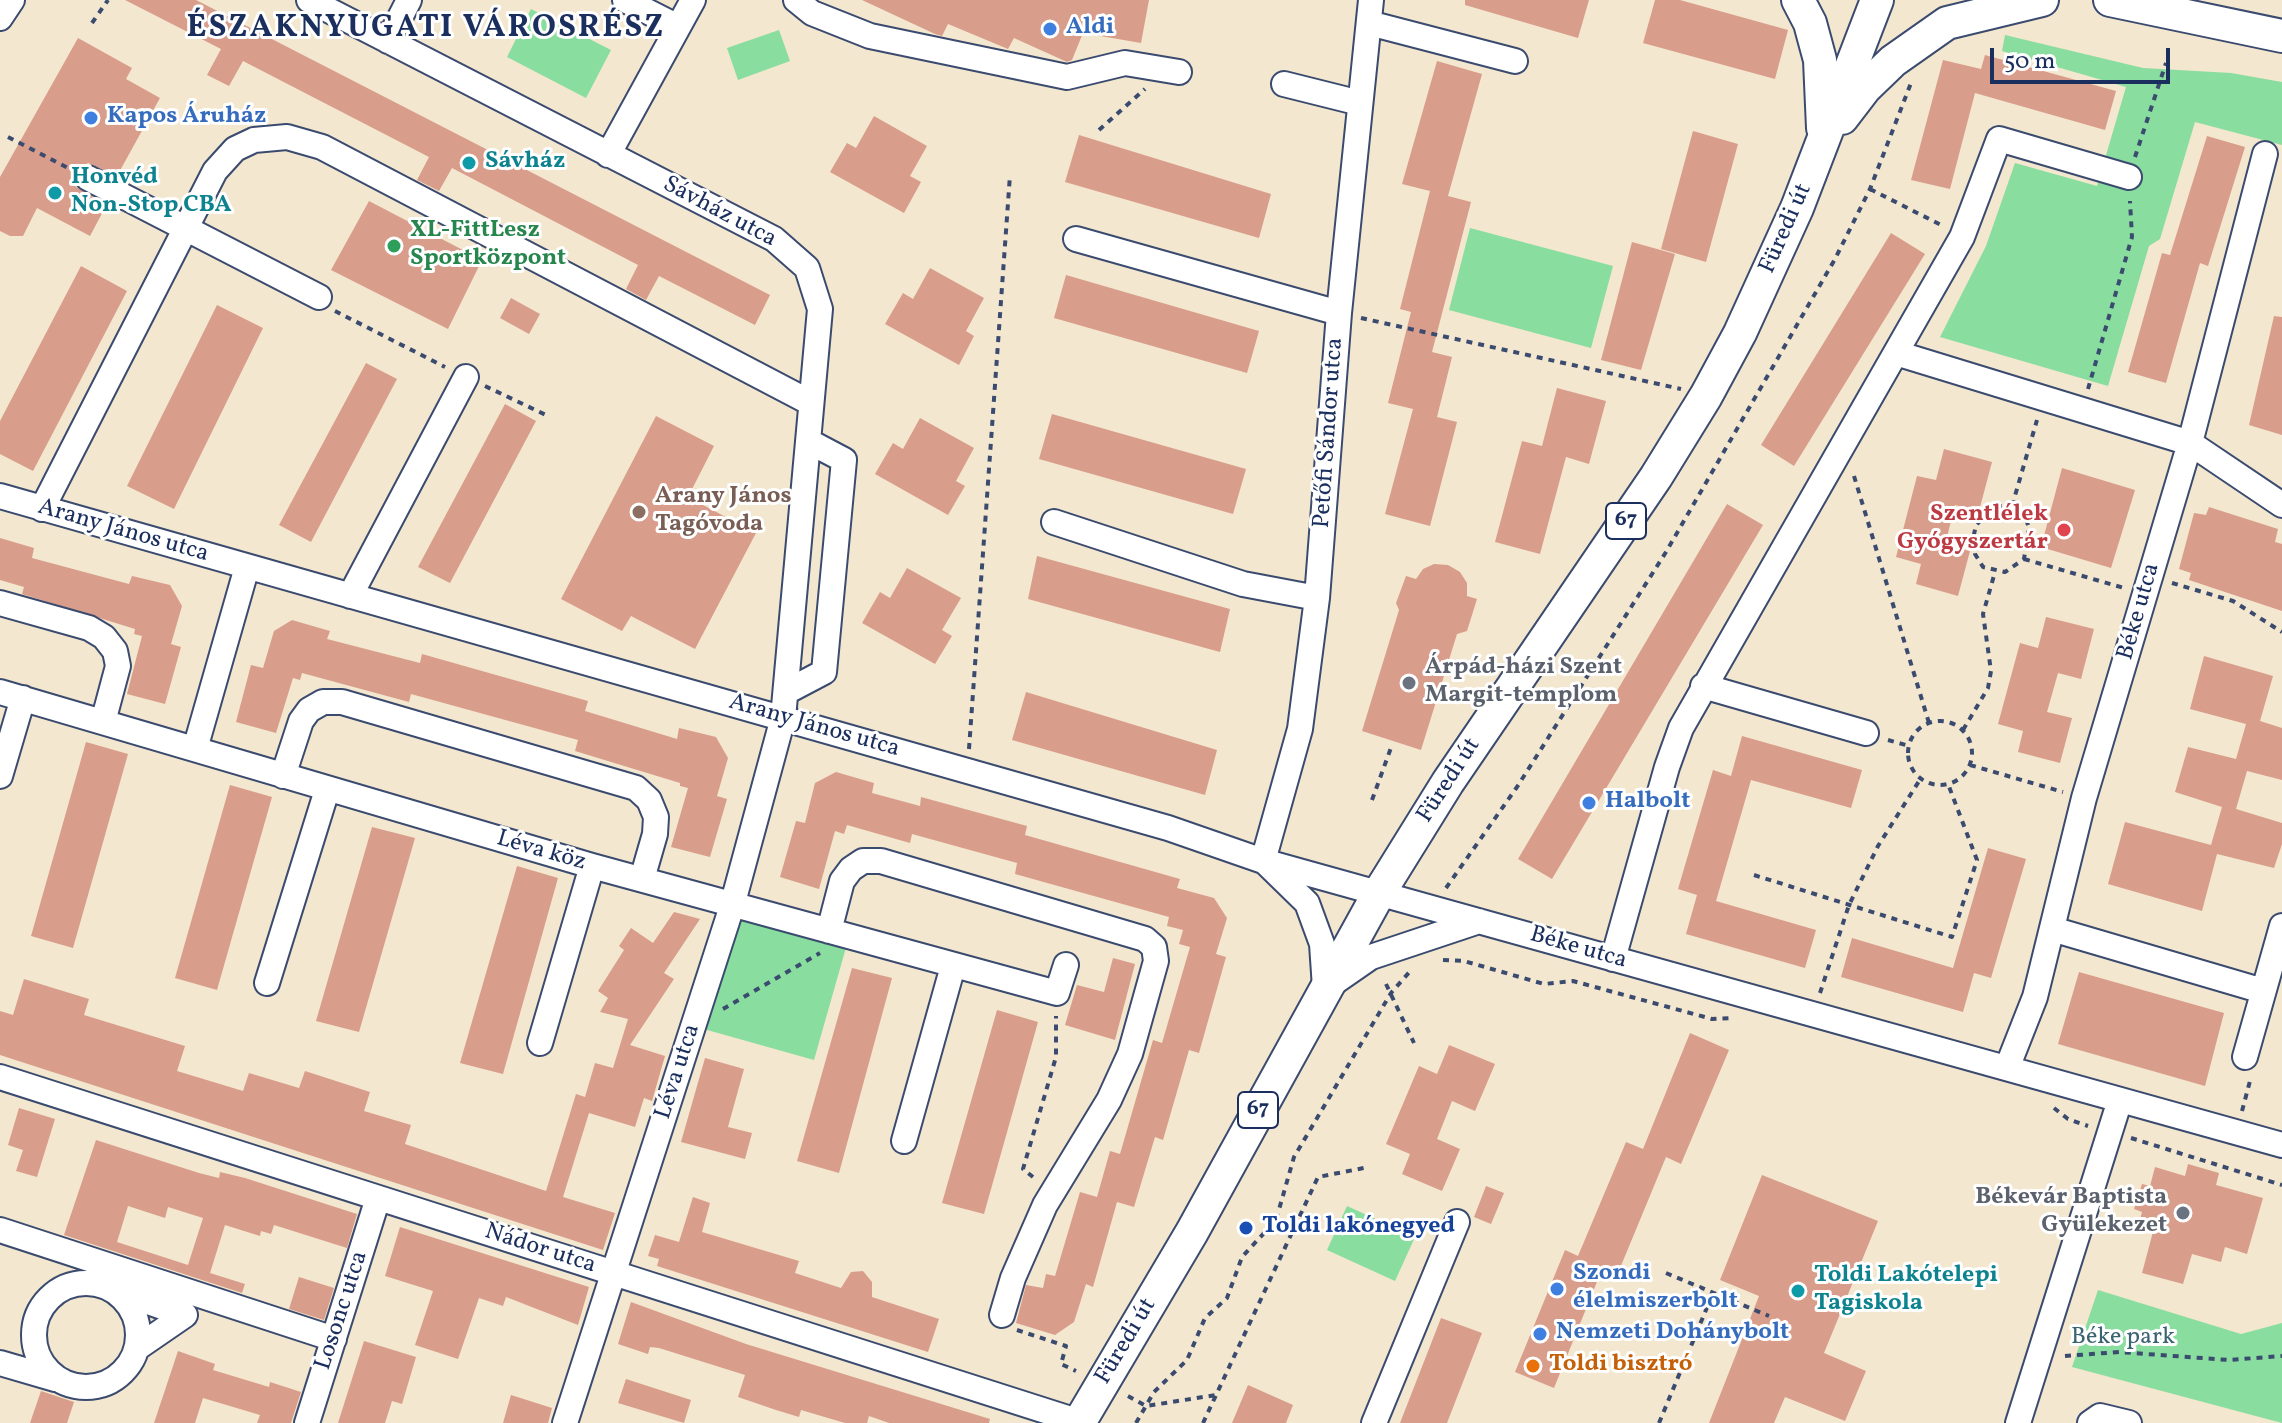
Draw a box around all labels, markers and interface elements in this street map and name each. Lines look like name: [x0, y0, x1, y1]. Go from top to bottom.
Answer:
district label: ÉSZAKNYUGATI VÁROSRÉSZ: [186, 11, 666, 49]
place label: Aldi: [1066, 15, 1114, 43]
marker: Aldi: [1041, 20, 1059, 38]
scale bar: [1994, 32, 2174, 82]
text: 50 m: [2004, 45, 2056, 79]
place label: Kapos Áruház: [107, 104, 266, 132]
marker: Kapos Áruház: [82, 109, 100, 127]
place label: Sávház: [485, 149, 565, 177]
marker: Sávház: [460, 154, 478, 172]
place label: Honvéd Non-Stop CBA: [71, 165, 231, 221]
street label: Sávház utca: [657, 171, 781, 255]
street label: Füredi út: [1754, 180, 1820, 278]
marker: Honvéd Non-Stop CBA: [46, 184, 64, 202]
place label: XL-FittLesz Sportközpont: [410, 218, 566, 274]
marker: XL-FittLesz Sportközpont: [385, 237, 403, 255]
street label: Petőfi Sándor utca: [1309, 337, 1351, 529]
place label: Arany János Tagóvoda: [655, 484, 791, 540]
street label: Arany János utca: [34, 494, 212, 570]
place label: Szentlélek Gyógyszertár: [1897, 502, 2048, 558]
marker: Arany János Tagóvoda: [630, 503, 648, 521]
road number: 67: [1606, 503, 1646, 539]
marker: Szentlélek Gyógyszertár: [2055, 521, 2073, 539]
street label: Béke utca: [2112, 560, 2168, 664]
place label: Árpád-házi Szent Margit-templom: [1425, 655, 1622, 711]
marker: Árpád-házi Szent Margit-templom: [1400, 674, 1418, 692]
street label: Arany János utca: [725, 689, 903, 765]
street label: Füredi út: [1412, 733, 1488, 829]
place label: Halbolt: [1605, 789, 1690, 817]
marker: Halbolt: [1580, 794, 1598, 812]
street label: Léva köz: [493, 826, 589, 878]
street label: Béke utca: [1526, 921, 1630, 977]
street label: Léva utca: [650, 1021, 708, 1123]
road number: 67: [1238, 1092, 1278, 1128]
place label: Békevár Baptista Gyülekezet: [1975, 1185, 2167, 1241]
marker: Békevár Baptista Gyülekezet: [2174, 1204, 2192, 1222]
place label: Toldi lakónegyed: [1262, 1214, 1455, 1242]
street label: Nádor utca: [481, 1218, 599, 1282]
marker: Toldi lakónegyed: [1237, 1219, 1255, 1237]
street label: Losonc utca: [310, 1248, 376, 1374]
place label: Szondi élelmiszerbolt: [1573, 1261, 1738, 1317]
place label: Toldi Lakótelepi Tagiskola: [1814, 1263, 1998, 1319]
marker: Szondi élelmiszerbolt: [1548, 1280, 1566, 1298]
marker: Toldi Lakótelepi Tagiskola: [1789, 1282, 1807, 1300]
street label: Füredi út: [1090, 1294, 1164, 1390]
place label: Nemzeti Dohánybolt: [1556, 1320, 1789, 1348]
marker: Nemzeti Dohánybolt: [1531, 1325, 1549, 1343]
park label: Béke park: [2071, 1325, 2175, 1353]
place label: Toldi bisztró: [1549, 1352, 1693, 1380]
marker: Toldi bisztró: [1524, 1357, 1542, 1375]

